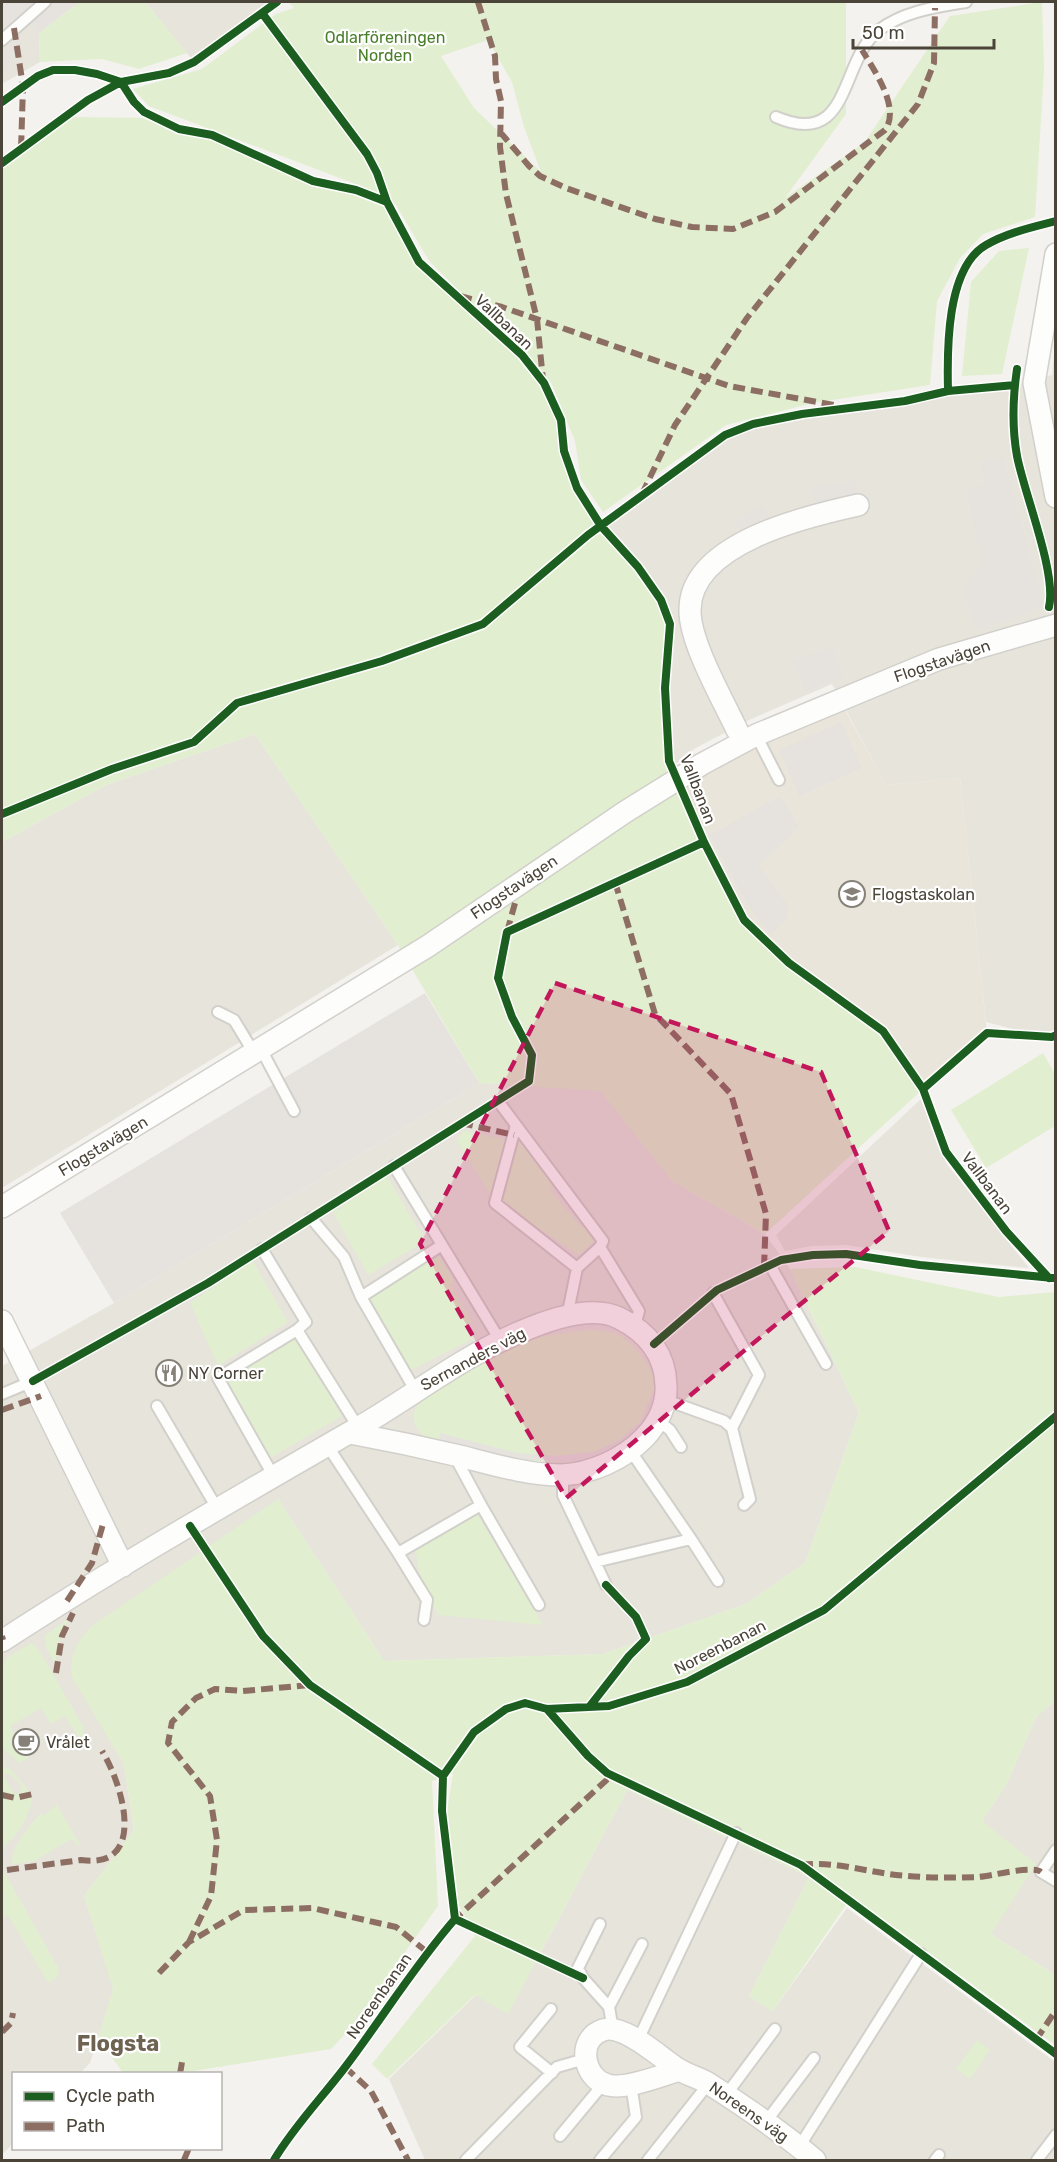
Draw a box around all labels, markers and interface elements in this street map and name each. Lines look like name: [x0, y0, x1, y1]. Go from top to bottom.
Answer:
scale bar: [853, 12, 994, 50]
text: 50 m: [862, 22, 905, 44]
park label: Odlarföreningen Norden: [325, 28, 445, 65]
street label: Vallbanan: [471, 290, 537, 354]
street label: Flogstavägen: [891, 636, 993, 686]
street label: Vallbanan: [676, 752, 720, 826]
street label: Flogstavägen: [467, 851, 561, 923]
school or university icon: Flogstaskolan: [837, 879, 867, 909]
place label: Flogstaskolan: [872, 885, 975, 904]
street label: Flogstavägen: [55, 1112, 151, 1180]
street label: Vallbanan: [958, 1148, 1016, 1218]
street label: Sernanders väg: [417, 1323, 529, 1395]
restaurant icon: NY Corner: [154, 1358, 184, 1388]
place label: NY Corner: [188, 1364, 264, 1383]
street label: Noreenbanan: [671, 1616, 769, 1678]
cafe icon: Vrålet: [11, 1727, 41, 1757]
place label: Vrålet: [46, 1733, 90, 1752]
street label: Noreenbanan: [342, 1949, 416, 2043]
district label: Flogsta: [77, 2030, 159, 2057]
legend: [12, 2072, 222, 2150]
street label: Noreens väg: [706, 2078, 792, 2146]
text: Cycle path: [66, 2085, 155, 2107]
text: Path: [66, 2115, 105, 2137]

